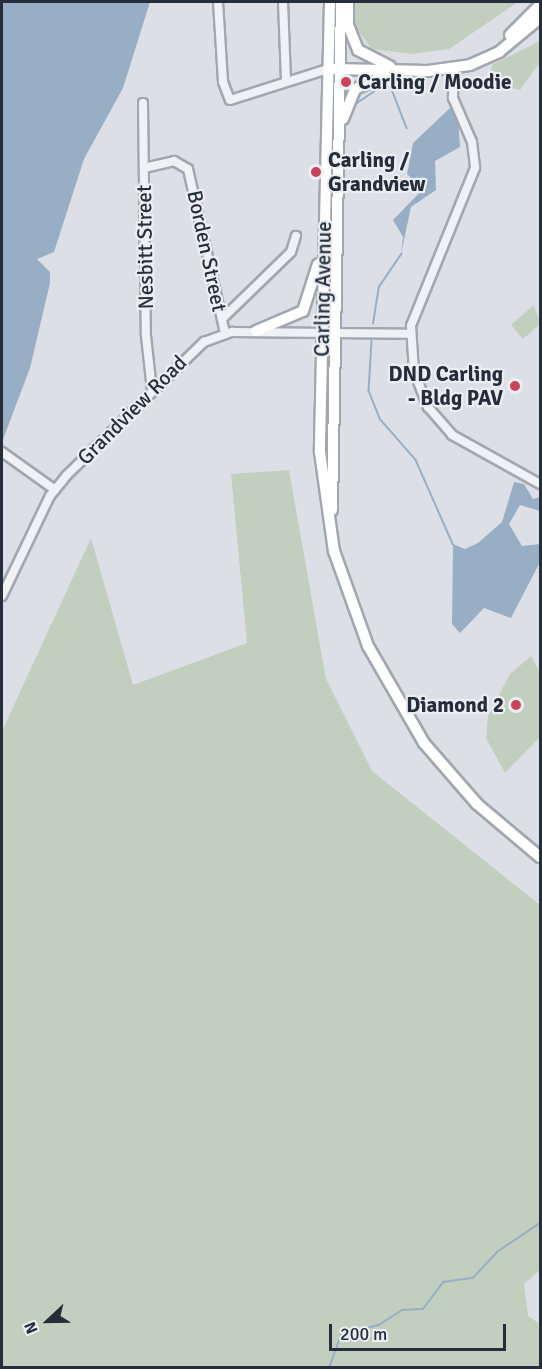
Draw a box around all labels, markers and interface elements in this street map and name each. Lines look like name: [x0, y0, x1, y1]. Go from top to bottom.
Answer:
place label: Carling / Moodie: [358, 69, 511, 95]
marker: Carling / Moodie: [339, 75, 353, 89]
place label: Carling / Grandview: [328, 147, 425, 197]
marker: Carling / Grandview: [309, 165, 323, 179]
street label: Nesbitt Street: [131, 184, 159, 310]
street label: Borden Street: [182, 188, 232, 314]
street label: Carling Avenue: [309, 221, 337, 357]
street label: Grandview Road: [72, 350, 192, 470]
place label: DND Carling - Bldg PAV: [389, 361, 503, 411]
marker: DND Carling - Bldg PAV: [508, 379, 522, 393]
place label: Diamond 2: [406, 692, 504, 718]
marker: Diamond 2: [509, 698, 523, 712]
north arrow: [18, 1291, 78, 1351]
scale bar: [332, 1312, 509, 1350]
text: N: [20, 1319, 43, 1337]
text: 200 m: [340, 1323, 387, 1345]

